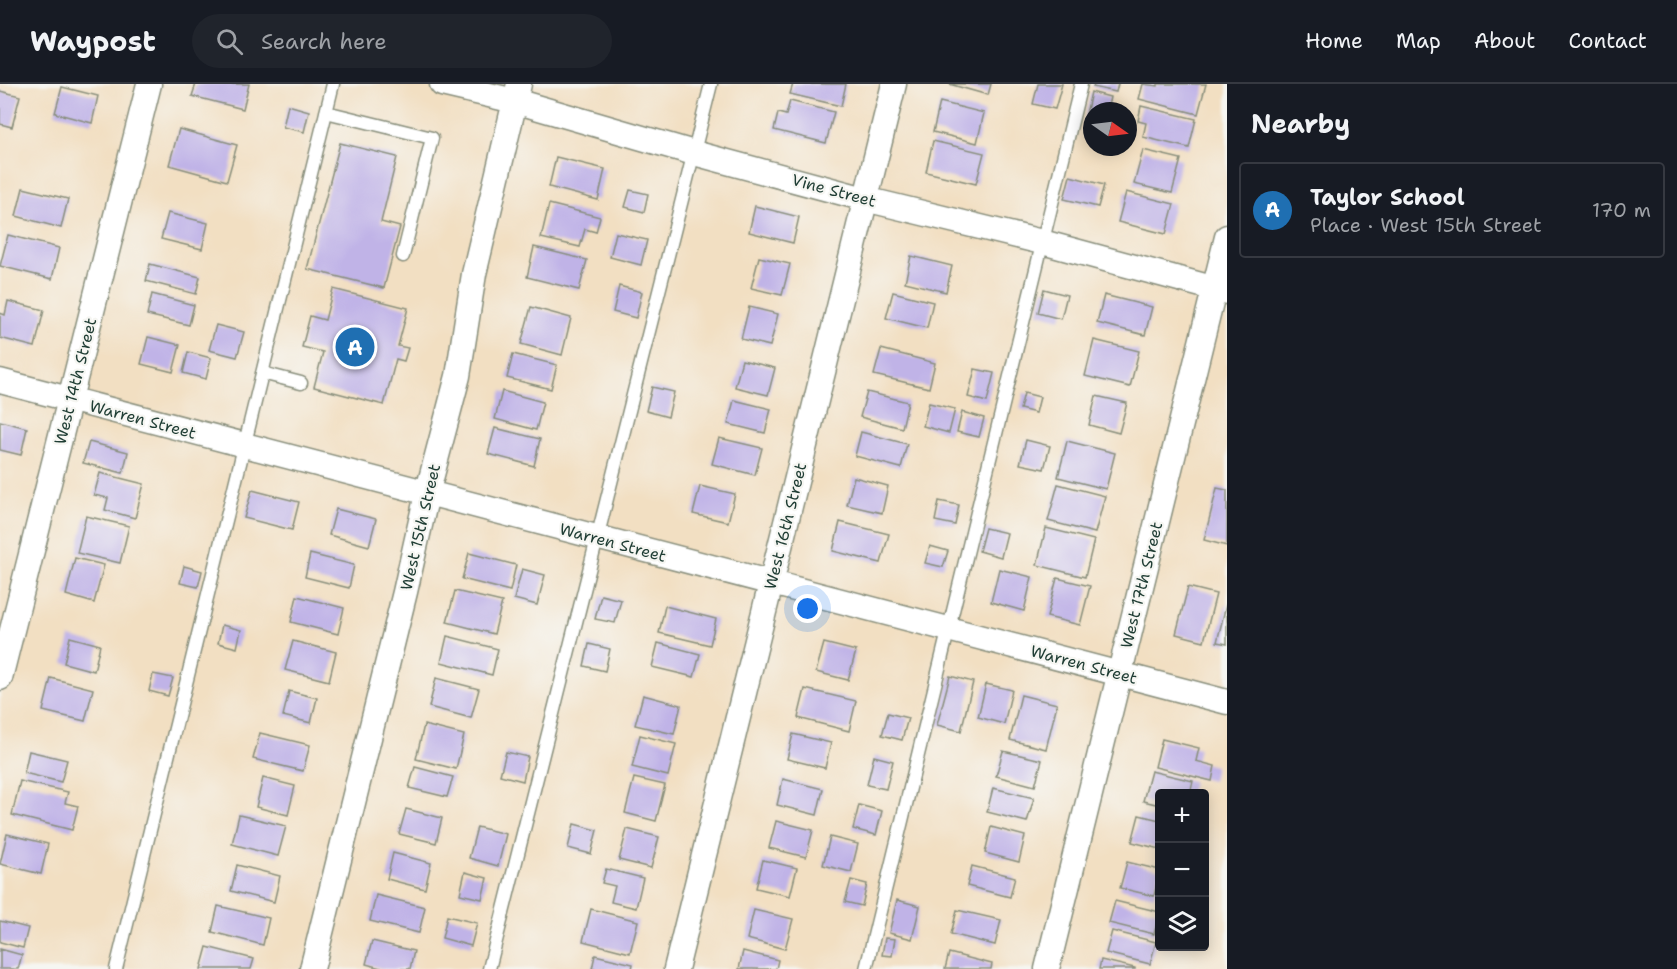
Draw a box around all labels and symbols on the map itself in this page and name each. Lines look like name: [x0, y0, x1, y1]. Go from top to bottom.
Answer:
north arrow: [1083, 102, 1137, 156]
street label: Vine Street: [789, 169, 878, 212]
street label: West 14th Street: [50, 316, 101, 447]
pin: A: [336, 324, 374, 370]
street label: Warren Street: [87, 395, 198, 444]
street label: West 16th Street: [760, 461, 811, 592]
street label: West 15th Street: [396, 462, 445, 592]
street label: Warren Street: [557, 518, 668, 567]
street label: West 17th Street: [1116, 520, 1167, 651]
your location: [793, 594, 822, 623]
street label: Warren Street: [1028, 640, 1139, 689]

